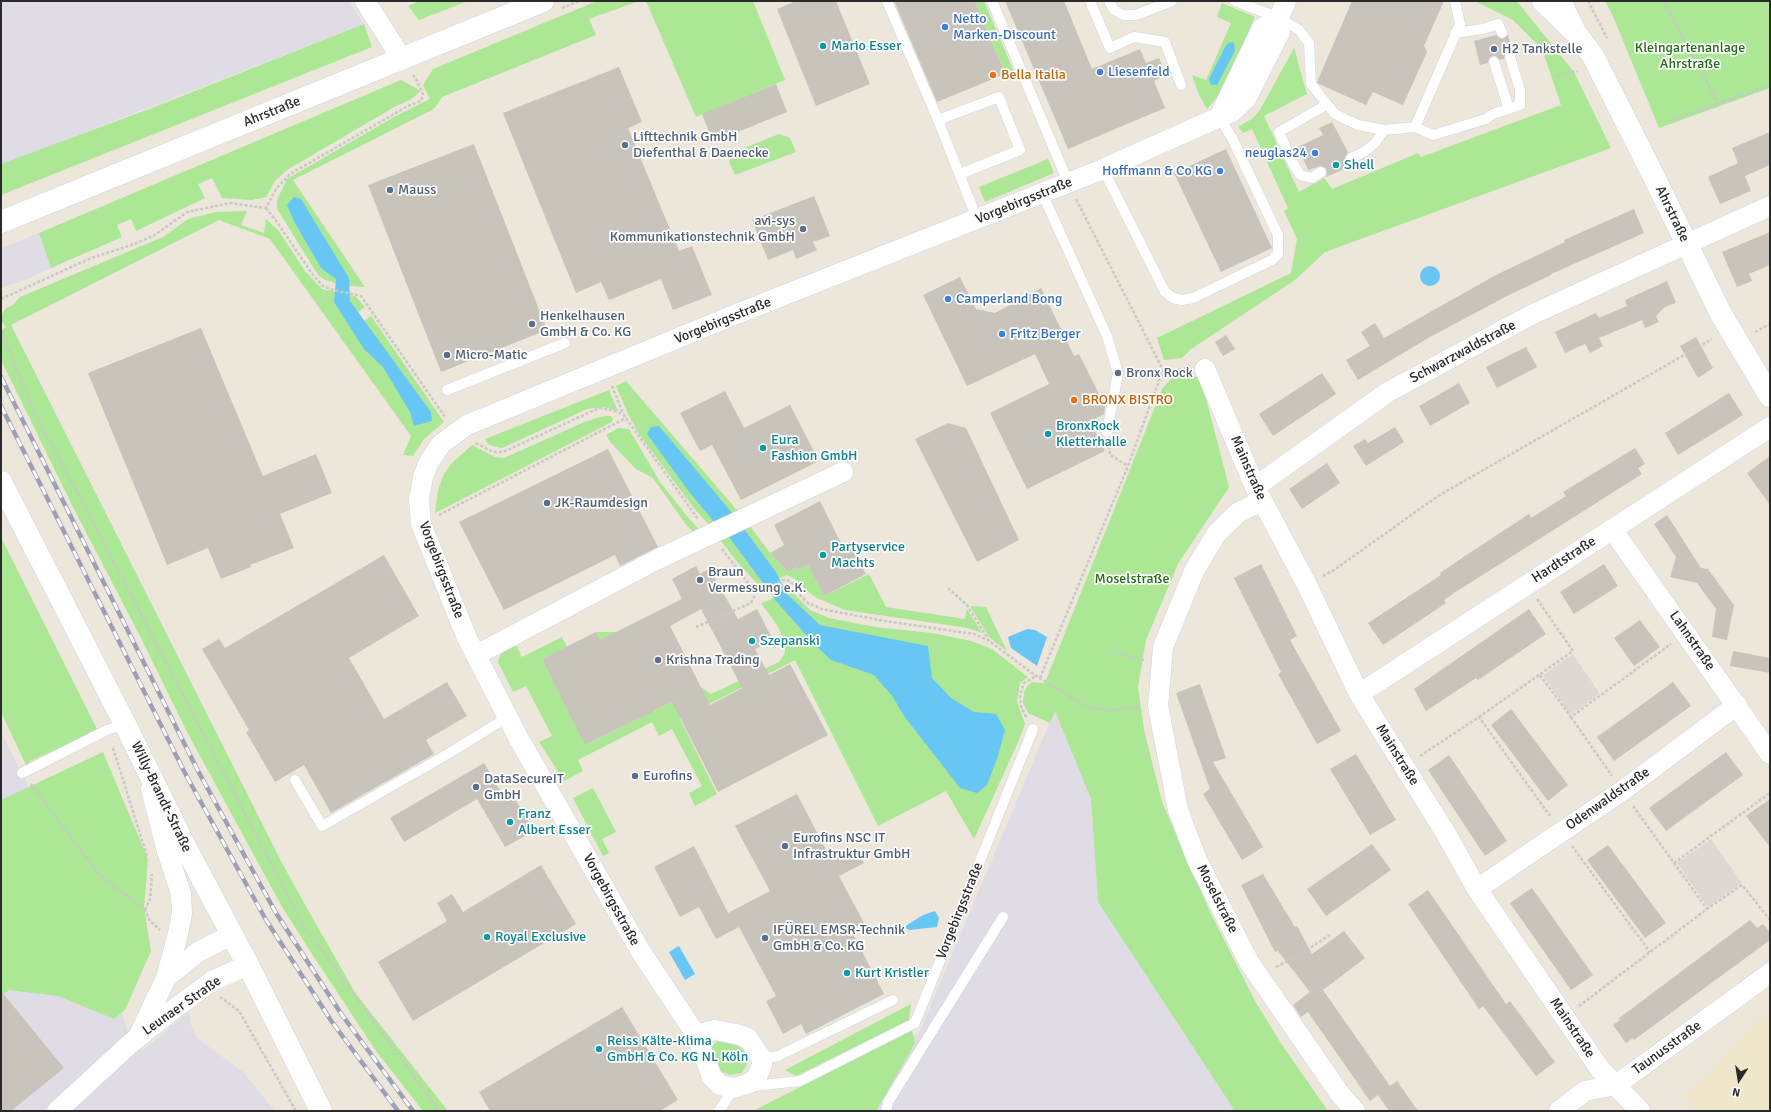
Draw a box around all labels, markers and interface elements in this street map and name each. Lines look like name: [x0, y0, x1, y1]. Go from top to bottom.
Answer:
place label: Netto Marken-Discount: [953, 11, 1056, 44]
marker: Netto Marken-Discount: [940, 22, 950, 32]
place label: Mario Esser: [831, 38, 901, 54]
park label: Kleingartenanlage Ahrstraße: [1635, 40, 1745, 72]
marker: Mario Esser: [818, 41, 828, 51]
place label: H2 Tankstelle: [1502, 41, 1583, 57]
marker: H2 Tankstelle: [1489, 44, 1499, 54]
place label: Liesenfeld: [1108, 64, 1170, 80]
place label: Bella Italia: [1001, 67, 1066, 83]
marker: Liesenfeld: [1095, 67, 1105, 77]
marker: Bella Italia: [988, 70, 998, 80]
street label: Ahrstraße: [241, 93, 303, 131]
place label: Lifttechnik GmbH Diefenthal & Daenecke: [633, 129, 769, 162]
marker: Lifttechnik GmbH Diefenthal & Daenecke: [620, 140, 630, 150]
place label: neuglas24: [1245, 145, 1307, 161]
marker: neuglas24: [1310, 148, 1320, 158]
place label: Shell: [1344, 157, 1374, 173]
marker: Shell: [1331, 160, 1341, 170]
place label: Hoffmann & Co KG: [1102, 163, 1212, 179]
marker: Hoffmann & Co KG: [1215, 166, 1225, 176]
street label: Vorgebirgsstraße: [973, 174, 1075, 228]
place label: Mauss: [398, 182, 436, 198]
street label: Ahrstraße: [1651, 183, 1693, 245]
marker: Mauss: [385, 185, 395, 195]
place label: avi-sys Kommunikationstechnik GmbH: [610, 213, 795, 246]
marker: avi-sys Kommunikationstechnik GmbH: [798, 224, 808, 234]
place label: Camperland Bong: [956, 291, 1062, 307]
street label: Vorgebirgsstraße: [672, 294, 774, 348]
marker: Camperland Bong: [943, 294, 953, 304]
place label: Henkelhausen GmbH & Co. KG: [540, 308, 631, 340]
street label: Schwarzwaldstraße: [1407, 317, 1519, 387]
marker: Henkelhausen GmbH & Co. KG: [527, 319, 537, 329]
place label: Fritz Berger: [1010, 326, 1081, 342]
marker: Fritz Berger: [997, 329, 1007, 339]
place label: Micro-Matic: [455, 347, 527, 363]
marker: Micro-Matic: [442, 350, 452, 360]
place label: Bronx Rock: [1126, 365, 1193, 381]
marker: Bronx Rock: [1113, 368, 1123, 378]
place label: BRONX BISTRO: [1082, 392, 1173, 408]
marker: BRONX BISTRO: [1069, 395, 1079, 405]
place label: BronxRock Kletterhalle: [1056, 418, 1127, 450]
marker: BronxRock Kletterhalle: [1043, 429, 1053, 439]
place label: Eura Fashion GmbH: [771, 432, 857, 464]
street label: Mainstraße: [1226, 433, 1270, 503]
marker: Eura Fashion GmbH: [758, 443, 768, 453]
place label: JK-Raumdesign: [555, 495, 648, 511]
marker: JK-Raumdesign: [542, 498, 552, 508]
street label: Vorgebirgsstraße: [415, 519, 467, 621]
street label: Hardtstraße: [1529, 533, 1599, 587]
place label: Partyservice Machts: [831, 539, 905, 572]
marker: Partyservice Machts: [818, 550, 828, 560]
place label: Braun Vermessung e.K.: [708, 564, 806, 596]
park label: Moselstraße: [1095, 571, 1169, 587]
marker: Braun Vermessung e.K.: [695, 575, 705, 585]
street label: Lahnstraße: [1665, 608, 1719, 674]
place label: Szepanski: [760, 633, 820, 649]
marker: Szepanski: [747, 636, 757, 646]
place label: Krishna Trading: [666, 652, 760, 668]
marker: Krishna Trading: [653, 655, 663, 665]
street label: Mainstraße: [1372, 721, 1422, 789]
street label: Willy-Brandt-Straße: [127, 739, 195, 855]
street label: Odenwaldstraße: [1563, 764, 1653, 834]
place label: Eurofins: [643, 768, 692, 784]
place label: DataSecureIT GmbH: [484, 771, 564, 804]
marker: Eurofins: [630, 771, 640, 781]
marker: DataSecureIT GmbH: [471, 782, 481, 792]
place label: Franz Albert Esser: [518, 806, 591, 838]
marker: Franz Albert Esser: [505, 817, 515, 827]
place label: Eurofins NSC IT Infrastruktur GmbH: [793, 830, 910, 862]
marker: Eurofins NSC IT Infrastruktur GmbH: [780, 841, 790, 851]
street label: Vorgebirgsstraße: [579, 851, 643, 949]
street label: Vorgebirgsstraße: [933, 860, 987, 962]
street label: Moselstraße: [1193, 862, 1241, 936]
place label: IFÜREL EMSR-Technik GmbH & Co. KG: [773, 922, 905, 954]
place label: Royal Exclusive: [495, 929, 586, 945]
marker: Royal Exclusive: [482, 932, 492, 942]
marker: IFÜREL EMSR-Technik GmbH & Co. KG: [760, 933, 770, 943]
place label: Kurt Kristler: [855, 965, 929, 981]
marker: Kurt Kristler: [842, 968, 852, 978]
street label: Leunaer Straße: [139, 973, 225, 1039]
street label: Mainstraße: [1546, 995, 1598, 1061]
street label: Taunusstraße: [1629, 1017, 1705, 1079]
place label: Reiss Kälte-Klima GmbH & Co. KG NL Köln: [607, 1033, 748, 1066]
marker: Reiss Kälte-Klima GmbH & Co. KG NL Köln: [594, 1044, 604, 1054]
north arrow: [1719, 1060, 1759, 1100]
text: N: [1731, 1085, 1741, 1099]

